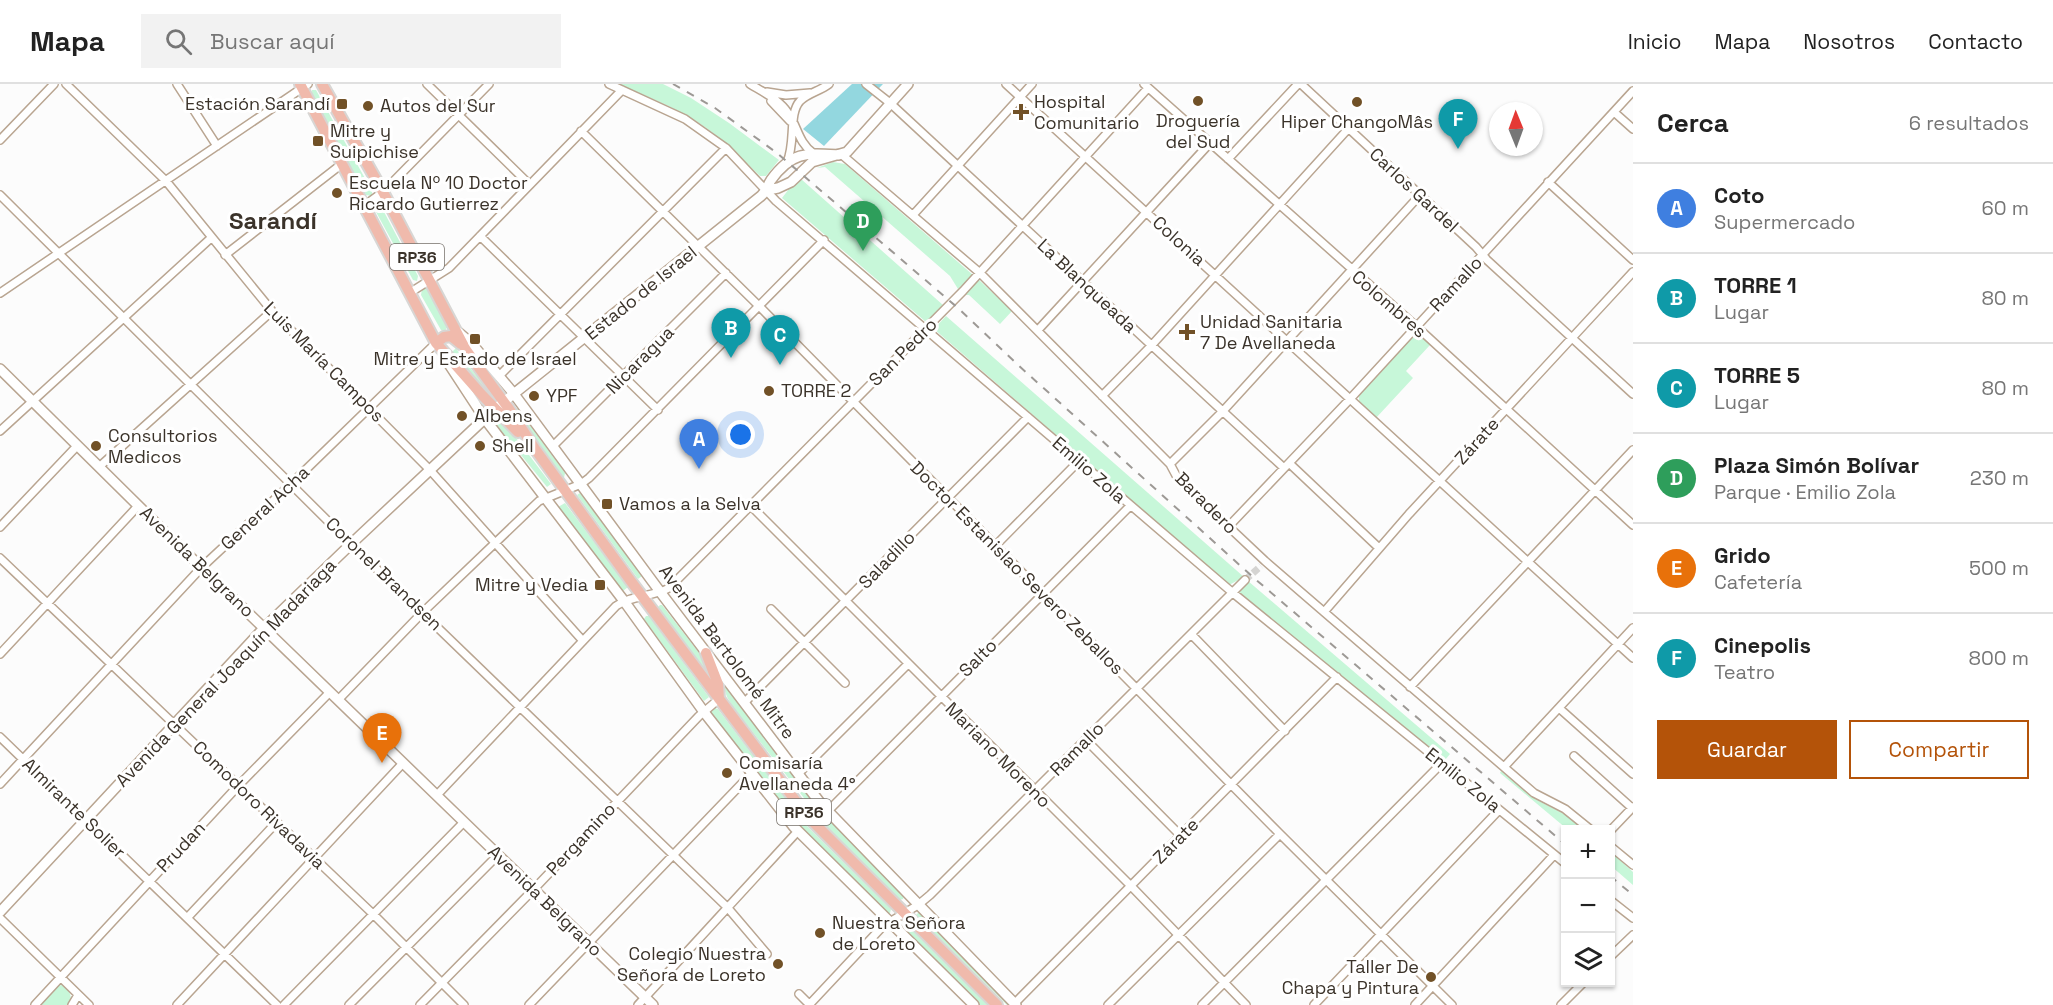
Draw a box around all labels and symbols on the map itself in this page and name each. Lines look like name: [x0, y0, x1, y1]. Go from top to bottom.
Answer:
place label: Hospital Comunitario: [1034, 90, 1139, 134]
place label: Estación Sarandí: [185, 92, 331, 115]
place label: Autos del Sur: [380, 94, 496, 117]
marker: Droguería del Sud: [1191, 94, 1205, 108]
marker: Hiper ChangoMâs: [1350, 95, 1364, 109]
marker: Estación Sarandí: [335, 97, 349, 111]
marker: Autos del Sur: [361, 99, 375, 113]
pin: F: [1438, 100, 1478, 149]
north arrow: [1489, 102, 1543, 156]
marker: Hospital Comunitario: [1012, 103, 1030, 121]
place label: Droguería del Sud: [1156, 109, 1240, 153]
place label: Hiper ChangoMâs: [1281, 110, 1433, 133]
place label: Mitre y Suipichise: [330, 119, 419, 163]
marker: Mitre y Suipichise: [311, 134, 325, 148]
street label: Carlos Gardel: [1365, 142, 1464, 237]
place label: Escuela Nº 10 Doctor Ricardo Gutierrez: [349, 171, 528, 215]
marker: Escuela Nº 10 Doctor Ricardo Gutierrez: [330, 186, 344, 200]
pin: D: [844, 202, 882, 251]
district label: Sarandí: [229, 205, 318, 236]
street label: Colonia: [1148, 211, 1211, 271]
street label: La Blanqueada: [1033, 234, 1142, 338]
street label: Estado de Israel: [580, 240, 701, 345]
road number: RP36: [390, 244, 444, 270]
street label: Ramallo: [1424, 251, 1487, 316]
street label: Colombres: [1347, 265, 1432, 342]
street label: Luis María Campos: [259, 297, 389, 427]
pin: B: [712, 308, 750, 358]
place label: Unidad Sanitaria 7 De Avellaneda: [1200, 310, 1342, 354]
street label: San Pedro: [864, 313, 942, 391]
pin: C: [760, 316, 800, 365]
street label: Nicaragua: [601, 321, 679, 399]
marker: Unidad Sanitaria 7 De Avellaneda: [1178, 323, 1196, 341]
marker: Mitre y Estado de Israel: [468, 332, 482, 346]
place label: Mitre y Estado de Israel: [373, 347, 577, 370]
place label: TORRE 2: [781, 379, 851, 402]
place label: YPF: [546, 384, 578, 407]
marker: TORRE 2: [762, 384, 776, 398]
marker: YPF: [527, 389, 541, 403]
place label: Albens: [474, 404, 533, 427]
marker: Albens: [455, 409, 469, 423]
street label: Zárate: [1449, 412, 1504, 469]
pin: A: [680, 420, 718, 469]
your location: [726, 420, 755, 449]
place label: Consultorios Medicos: [108, 424, 218, 468]
street label: Emilio Zola: [1048, 431, 1131, 508]
place label: Shell: [492, 434, 534, 457]
marker: Consultorios Medicos: [89, 439, 103, 453]
marker: Shell: [473, 439, 487, 453]
street label: Doctor Estanislao Severo Zeballos: [906, 456, 1129, 679]
street label: General Acha: [215, 461, 314, 555]
street label: Baradero: [1170, 467, 1242, 539]
place label: Vamos a la Selva: [619, 492, 761, 515]
marker: Vamos a la Selva: [600, 497, 614, 511]
street label: Avenida Belgrano: [135, 501, 259, 622]
street label: Coronel Brandsen: [321, 512, 448, 635]
street label: Saladillo: [853, 526, 920, 593]
street label: Avenida General Joaquín Madariaga: [110, 554, 341, 791]
street label: Avenida Bartolomé Mitre: [654, 560, 801, 744]
place label: Mitre y Vedia: [475, 573, 588, 596]
marker: Mitre y Vedia: [593, 578, 607, 592]
street label: Salto: [954, 634, 1002, 682]
street label: Mariano Moreno: [941, 697, 1056, 812]
pin: E: [362, 714, 401, 763]
street label: Ramallo: [1045, 717, 1109, 781]
street label: Comodoro Rivadavia: [188, 735, 330, 874]
street label: Emilio Zola: [1421, 742, 1506, 817]
place label: Comisaría Avellaneda 4°: [739, 751, 856, 795]
street label: Almirante Solier: [18, 753, 131, 863]
marker: Comisaría Avellaneda 4°: [720, 766, 734, 780]
street label: Pergamino: [541, 797, 620, 880]
road number: RP36: [777, 799, 831, 825]
street label: Zárate: [1148, 813, 1203, 868]
street label: Prudan: [151, 816, 210, 877]
street label: Avenida Belgrano: [483, 840, 607, 961]
place label: Nuestra Señora de Loreto: [832, 911, 965, 955]
marker: Nuestra Señora de Loreto: [813, 926, 827, 940]
place label: Colegio Nuestra Señora de Loreto: [617, 942, 766, 986]
place label: Taller De Chapa y Pintura: [1282, 955, 1419, 999]
marker: Colegio Nuestra Señora de Loreto: [771, 957, 785, 971]
marker: Taller De Chapa y Pintura: [1424, 970, 1438, 984]

